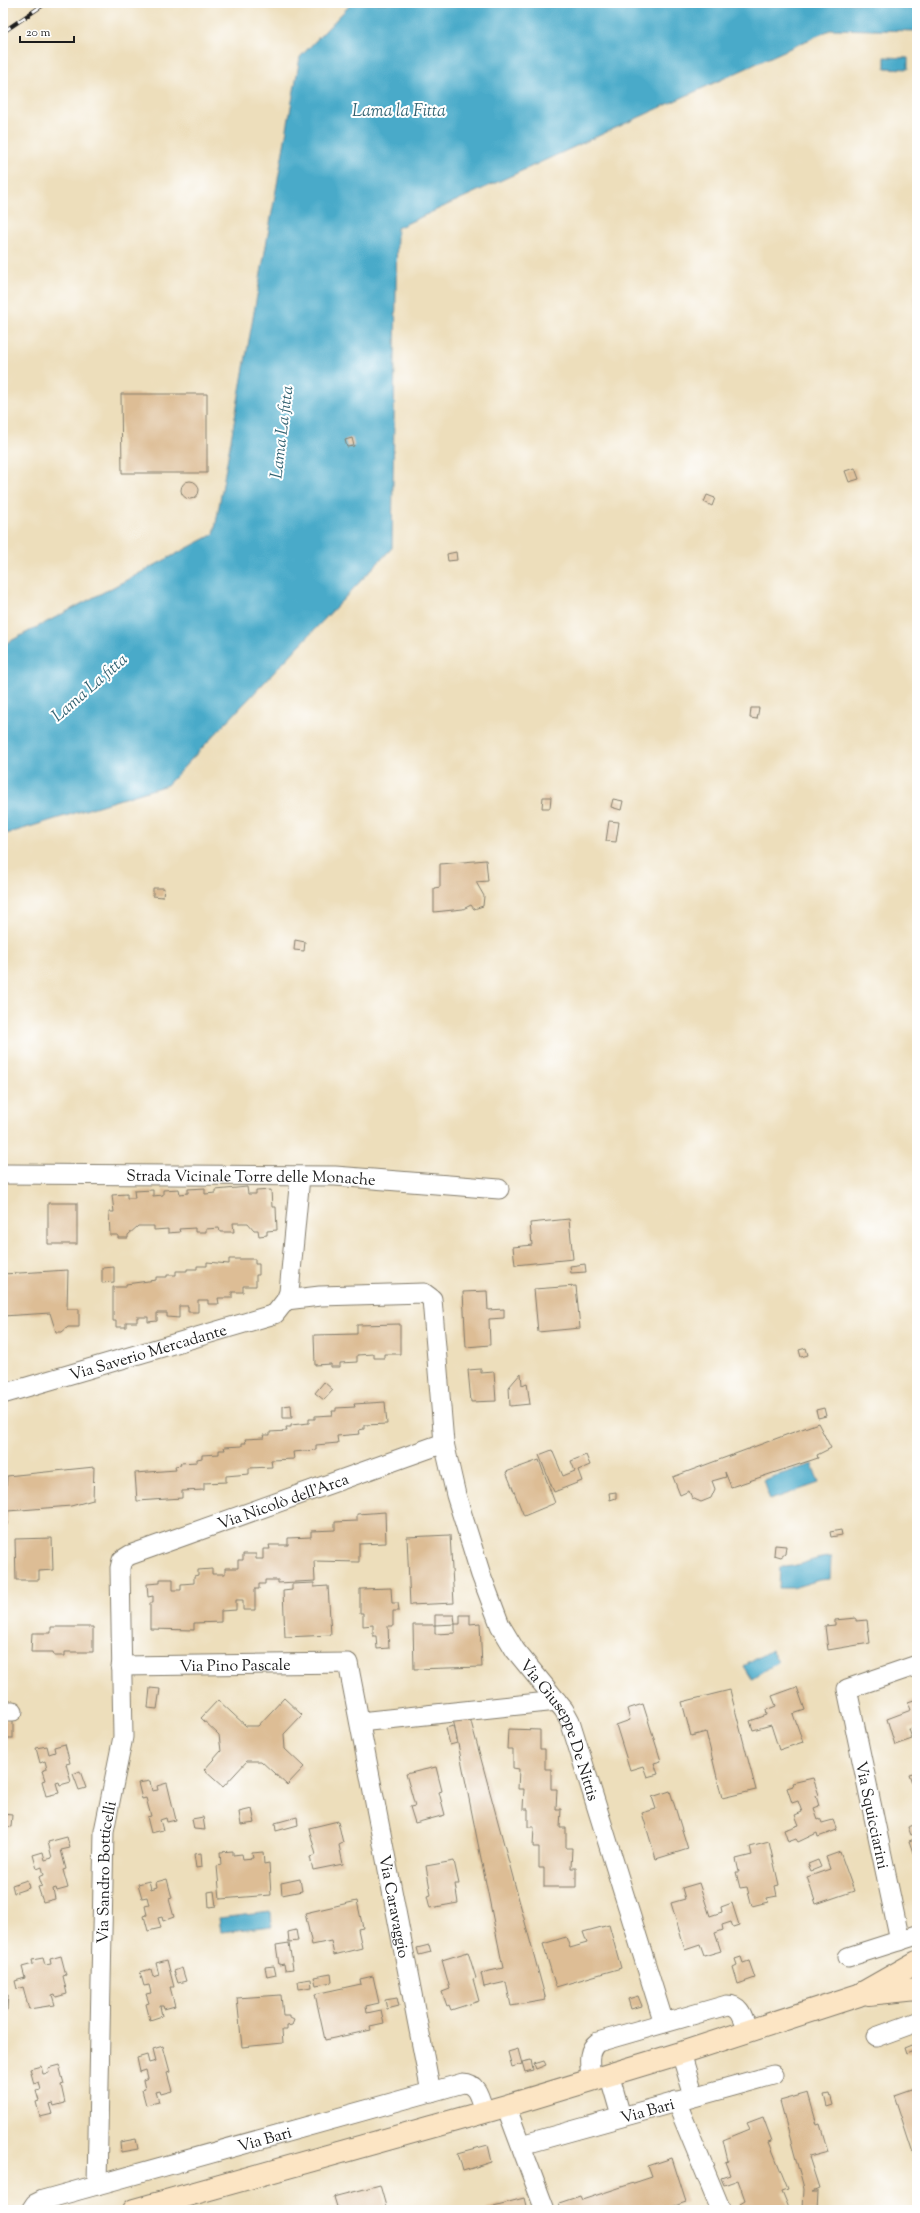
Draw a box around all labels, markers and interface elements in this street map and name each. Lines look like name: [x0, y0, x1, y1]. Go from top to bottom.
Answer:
scale bar: [20, 18, 74, 44]
text: 20 m: [26, 24, 51, 42]
water label: Lama la Fitta: [352, 100, 446, 124]
water label: Lama La fitta: [265, 384, 301, 480]
water label: Lama La fitta: [47, 649, 134, 728]
street label: Strada Vicinale Torre delle Monache: [126, 1166, 376, 1193]
street label: Via Saverio Mercadante: [67, 1320, 230, 1388]
street label: Via Nicolò dell'Arca: [215, 1469, 353, 1537]
street label: Via Pino Pascale: [179, 1655, 291, 1679]
street label: Via Giuseppe De Nittis: [513, 1655, 603, 1804]
street label: Via Squicciarini: [848, 1759, 893, 1872]
street label: Via Sandro Botticelli: [93, 1799, 124, 1944]
street label: Via Caravaggio: [371, 1853, 414, 1961]
street label: Via Bari: [618, 2094, 678, 2131]
street label: Via Bari: [235, 2122, 295, 2159]

